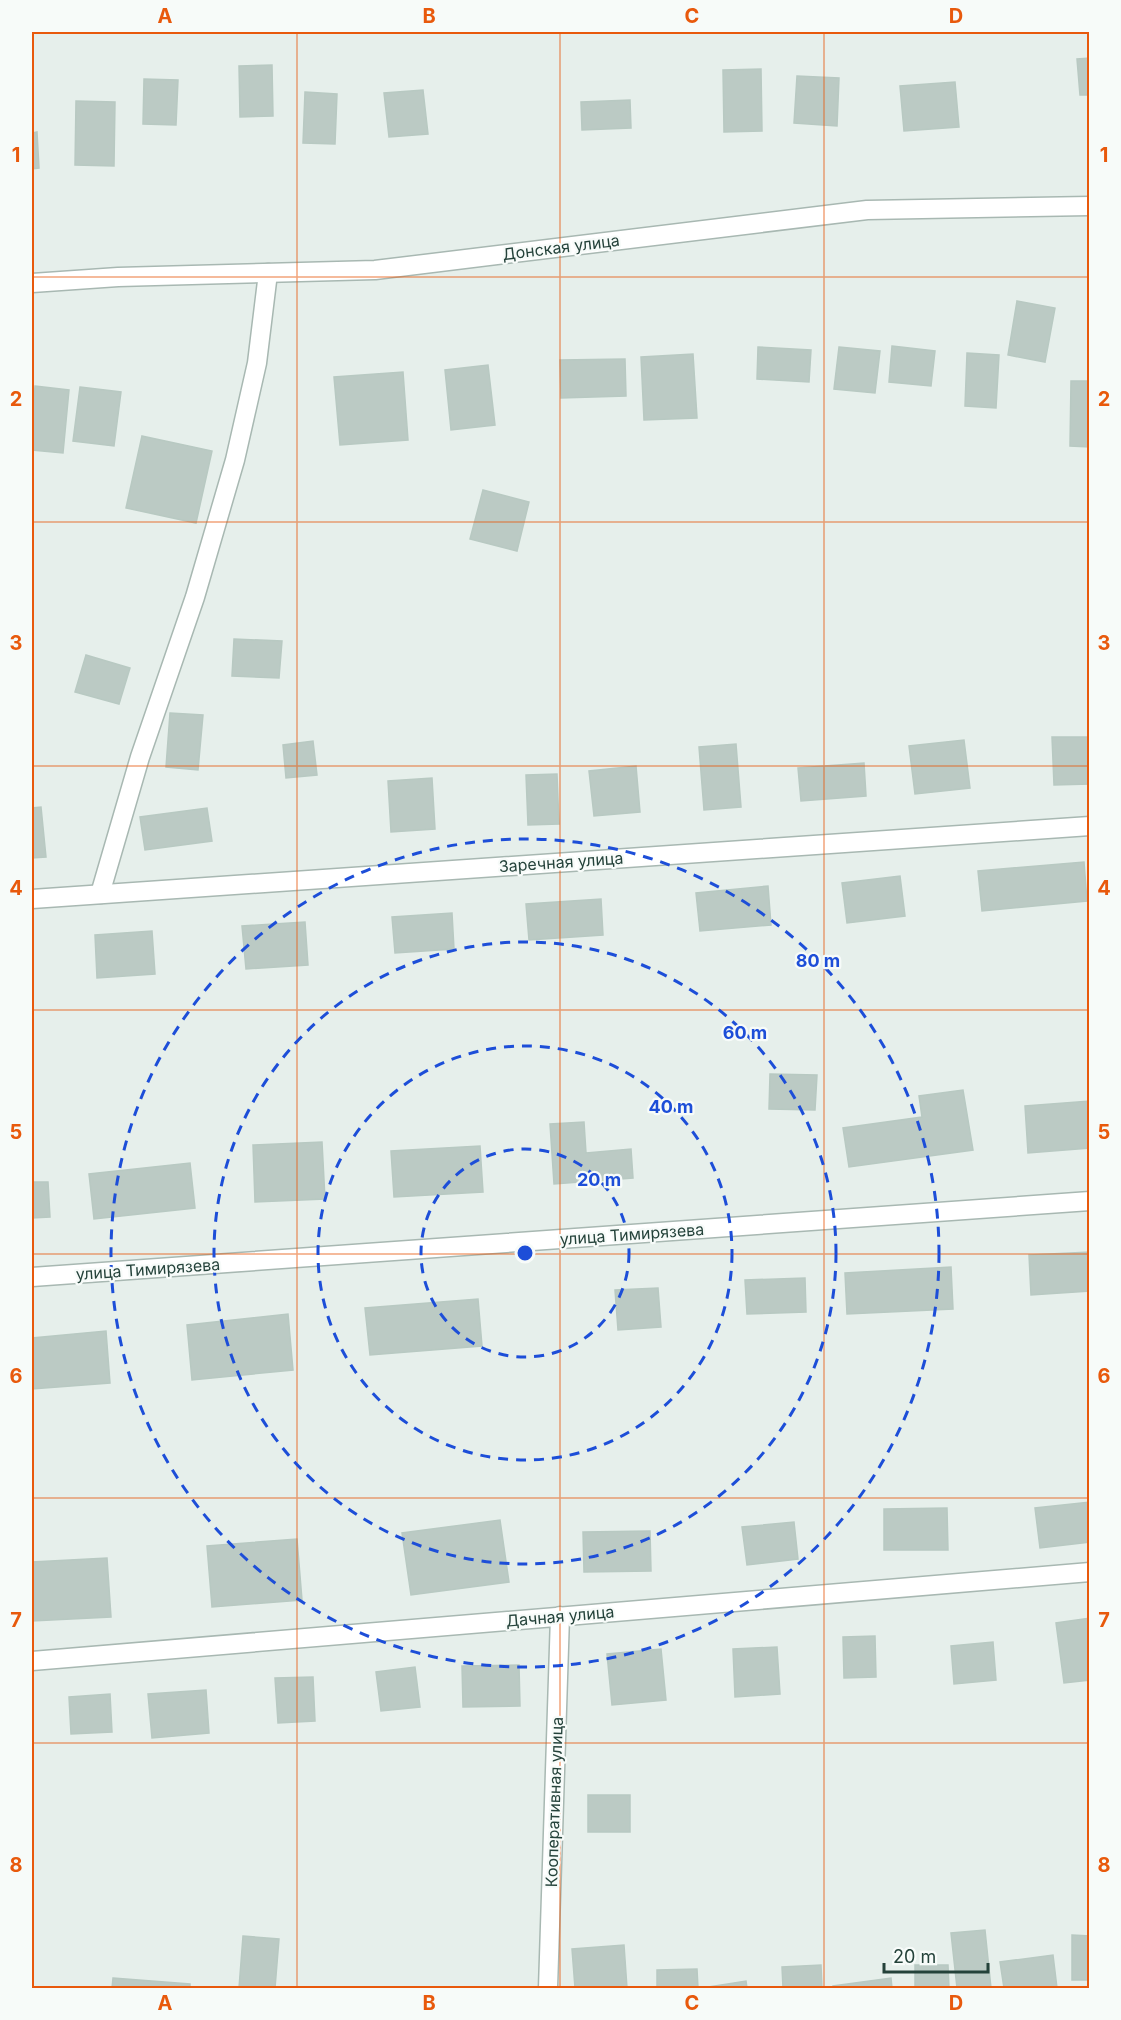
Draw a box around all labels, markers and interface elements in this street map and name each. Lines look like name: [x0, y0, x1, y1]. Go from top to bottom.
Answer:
text: A: [158, 4, 173, 28]
text: B: [422, 4, 436, 28]
text: C: [685, 4, 699, 28]
text: D: [949, 4, 963, 28]
text: 1: [12, 143, 20, 167]
text: 1: [1100, 143, 1108, 167]
street label: Донская улица: [501, 230, 621, 264]
text: 2: [10, 387, 22, 411]
text: 2: [1098, 387, 1110, 411]
text: 3: [10, 631, 22, 655]
text: 3: [1098, 631, 1110, 655]
street label: Заречная улица: [498, 848, 624, 876]
text: 4: [9, 876, 23, 900]
text: 4: [1097, 876, 1111, 900]
text: 80 m: [796, 950, 840, 971]
text: 60 m: [723, 1022, 767, 1043]
text: 40 m: [649, 1096, 694, 1117]
text: 5: [10, 1120, 22, 1144]
text: 5: [1098, 1120, 1110, 1144]
text: 20 m: [577, 1169, 621, 1190]
street label: улица Тимирязева: [559, 1219, 705, 1249]
centre of rings: [515, 1243, 535, 1263]
street label: улица Тимирязева: [75, 1254, 221, 1284]
text: 6: [10, 1364, 23, 1388]
text: 6: [1098, 1364, 1111, 1388]
street label: Дачная улица: [505, 1601, 615, 1631]
text: 7: [10, 1608, 22, 1632]
text: 7: [1098, 1608, 1110, 1632]
street label: Кооперативная улица: [541, 1716, 567, 1888]
text: 8: [9, 1853, 23, 1877]
text: 8: [1097, 1853, 1111, 1877]
scale bar: [884, 1936, 988, 1974]
text: 20 m: [893, 1946, 936, 1967]
text: A: [158, 1991, 173, 2015]
text: B: [422, 1991, 436, 2015]
text: C: [685, 1991, 699, 2015]
text: D: [949, 1991, 963, 2015]

